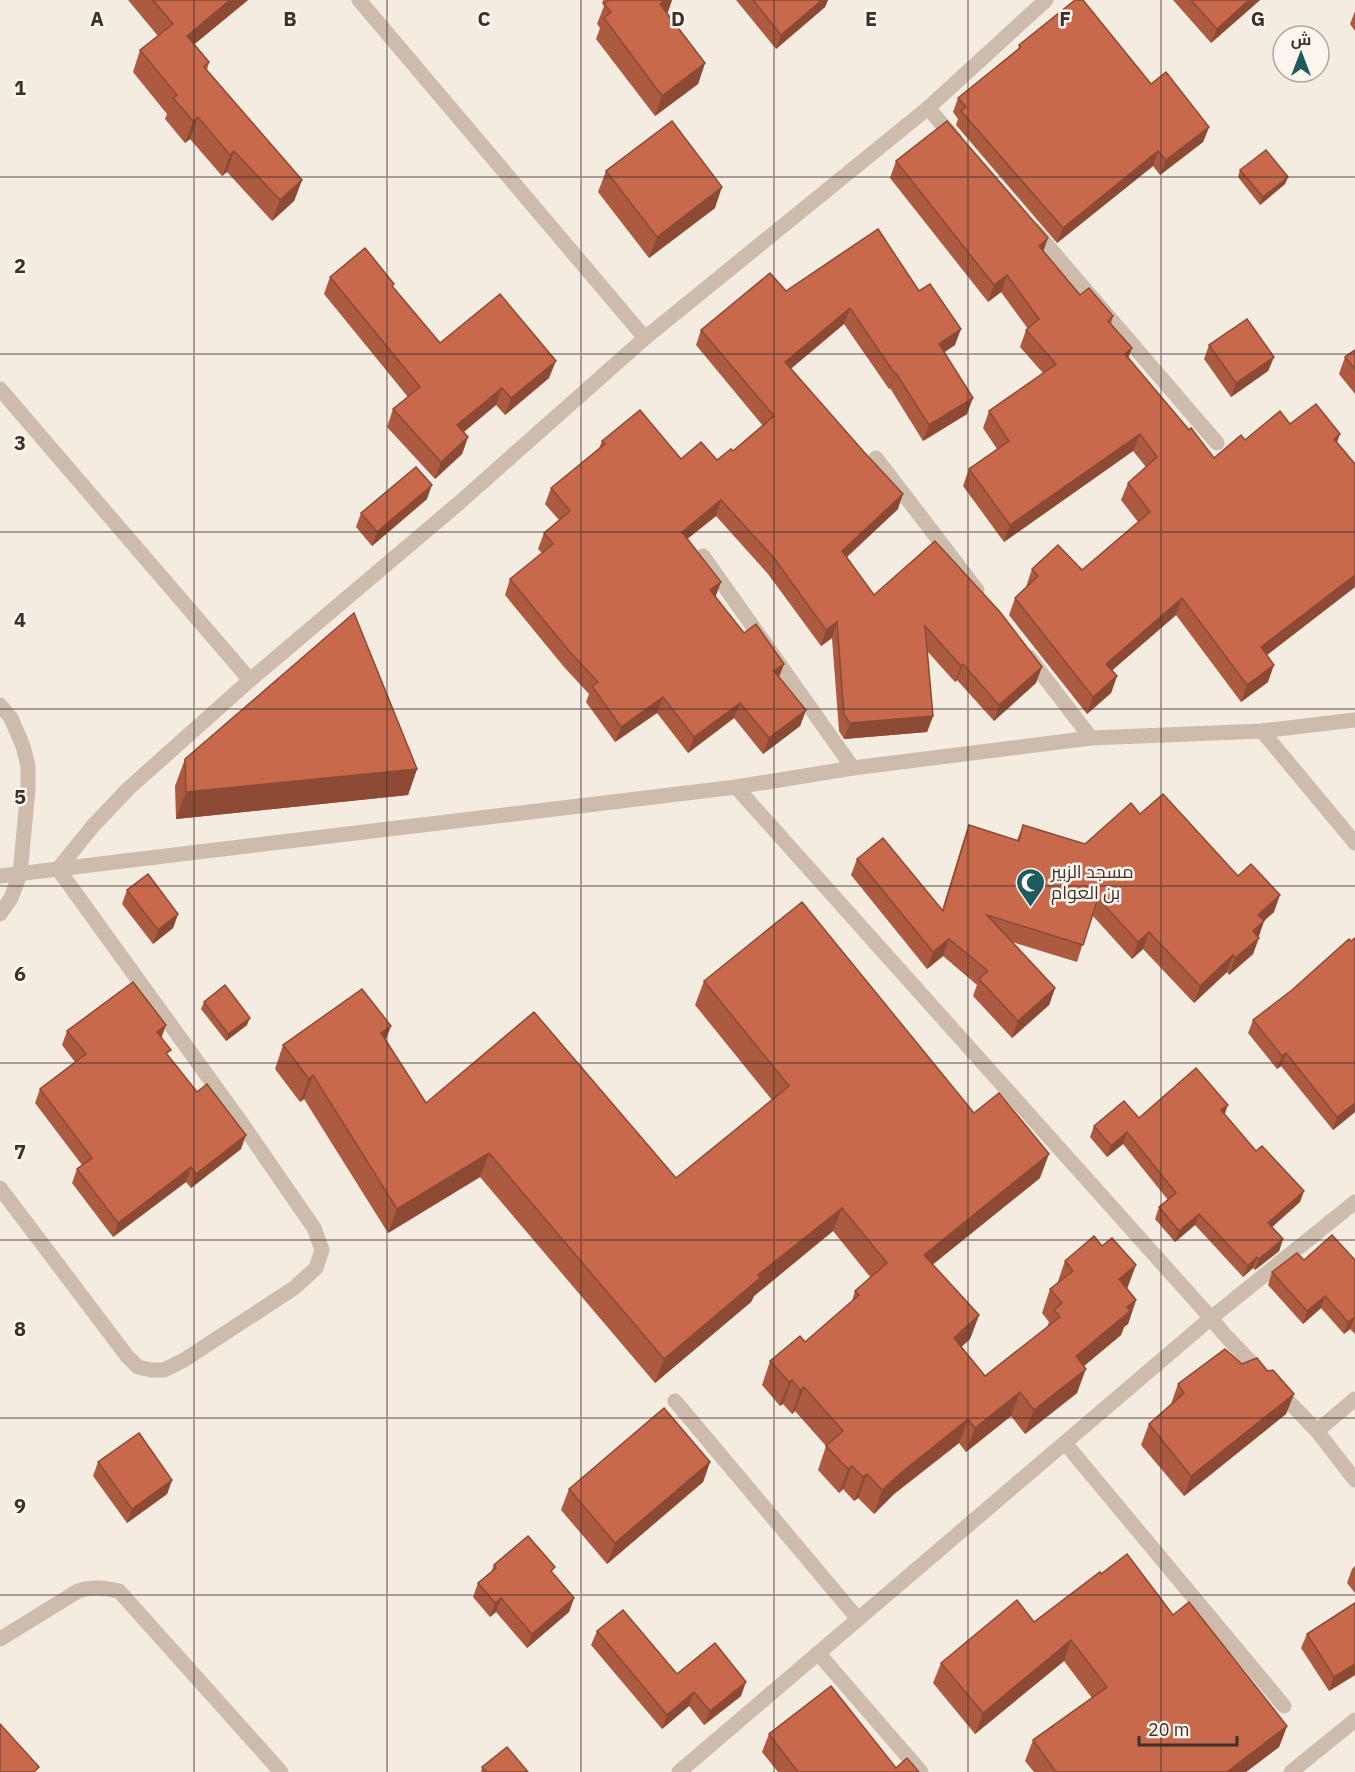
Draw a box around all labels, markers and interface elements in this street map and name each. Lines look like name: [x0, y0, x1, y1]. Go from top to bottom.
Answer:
text: A: [90, 5, 104, 32]
text: B: [283, 5, 297, 32]
text: C: [477, 5, 491, 32]
text: D: [671, 5, 685, 32]
text: E: [865, 5, 877, 32]
text: F: [1059, 5, 1071, 32]
text: G: [1251, 5, 1265, 32]
north arrow: [1271, 24, 1331, 84]
text: ش: [1291, 29, 1311, 49]
text: 1: [14, 74, 26, 101]
text: 2: [14, 252, 26, 279]
text: 3: [14, 429, 26, 456]
text: 4: [14, 606, 26, 633]
text: 5: [14, 783, 26, 810]
place label: مسجد الزبير بن العوام: [1050, 860, 1133, 905]
mosque icon: مسجد الزبير بن العوام: [1014, 866, 1046, 908]
text: 6: [14, 960, 26, 987]
text: 7: [14, 1138, 26, 1165]
text: 8: [14, 1315, 26, 1342]
text: 9: [14, 1492, 26, 1519]
scale bar: [1139, 1709, 1236, 1747]
text: 20 m: [1148, 1718, 1190, 1741]

